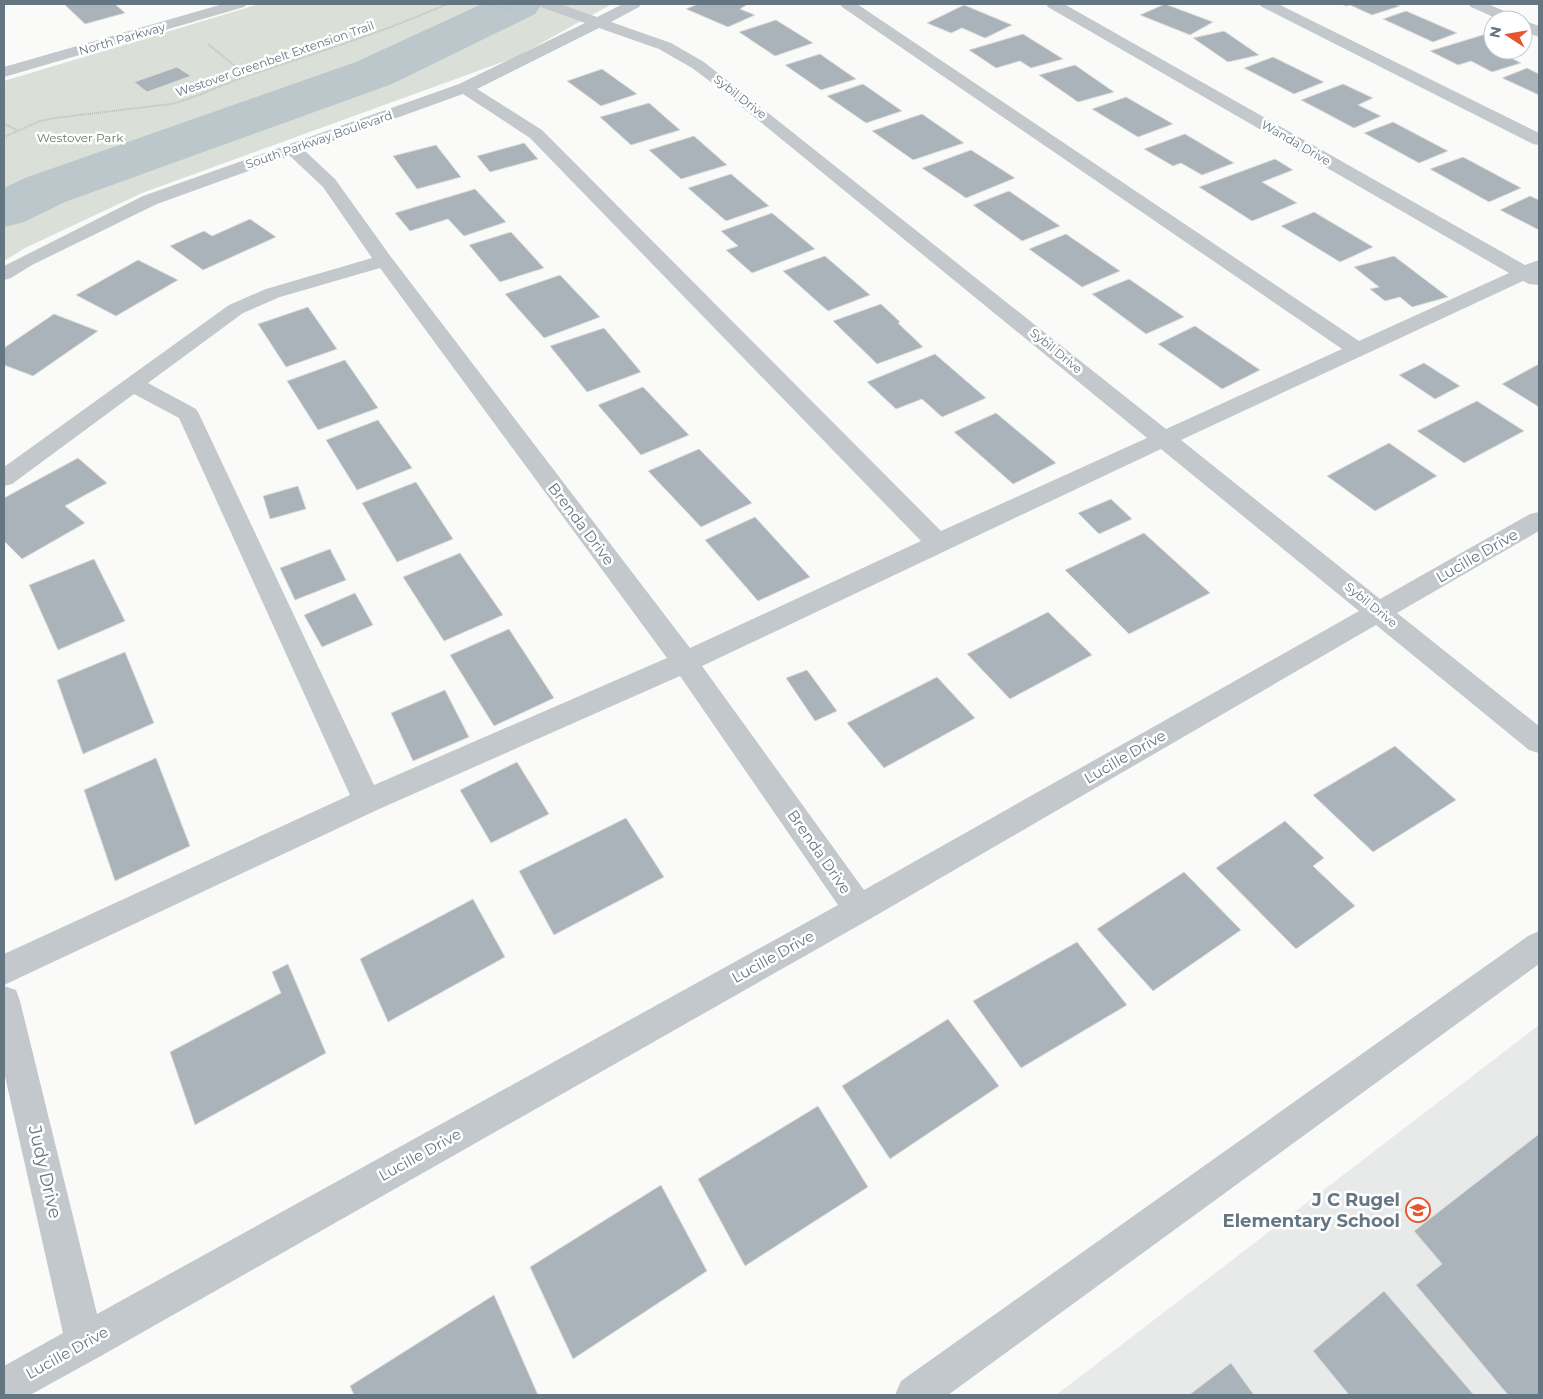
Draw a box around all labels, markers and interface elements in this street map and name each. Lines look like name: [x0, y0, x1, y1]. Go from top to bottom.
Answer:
north arrow: [1483, 10, 1533, 60]
street label: Westover Greenbelt Extension Trail: [174, 17, 376, 100]
street label: North Parkway: [77, 19, 167, 58]
text: N: [1485, 25, 1505, 40]
street label: Sybil Drive: [711, 71, 770, 122]
street label: South Parkway Boulevard: [244, 107, 394, 172]
street label: Wanda Drive: [1259, 117, 1334, 168]
park label: Westover Park: [37, 130, 124, 145]
street label: Sybil Drive: [1027, 325, 1086, 376]
street label: Brenda Drive: [544, 479, 619, 569]
street label: Lucille Drive: [1432, 524, 1521, 587]
street label: Sybil Drive: [1342, 579, 1401, 630]
street label: Lucille Drive: [1080, 725, 1169, 788]
street label: Brenda Drive: [783, 806, 855, 898]
street label: Lucille Drive: [728, 926, 817, 987]
street label: Judy Drive: [23, 1122, 66, 1221]
street label: Lucille Drive: [375, 1124, 464, 1185]
place label: J C Rugel Elementary School: [1223, 1189, 1400, 1232]
school or university icon: J C Rugel Elementary School: [1405, 1197, 1431, 1223]
street label: Lucille Drive: [22, 1322, 111, 1383]

